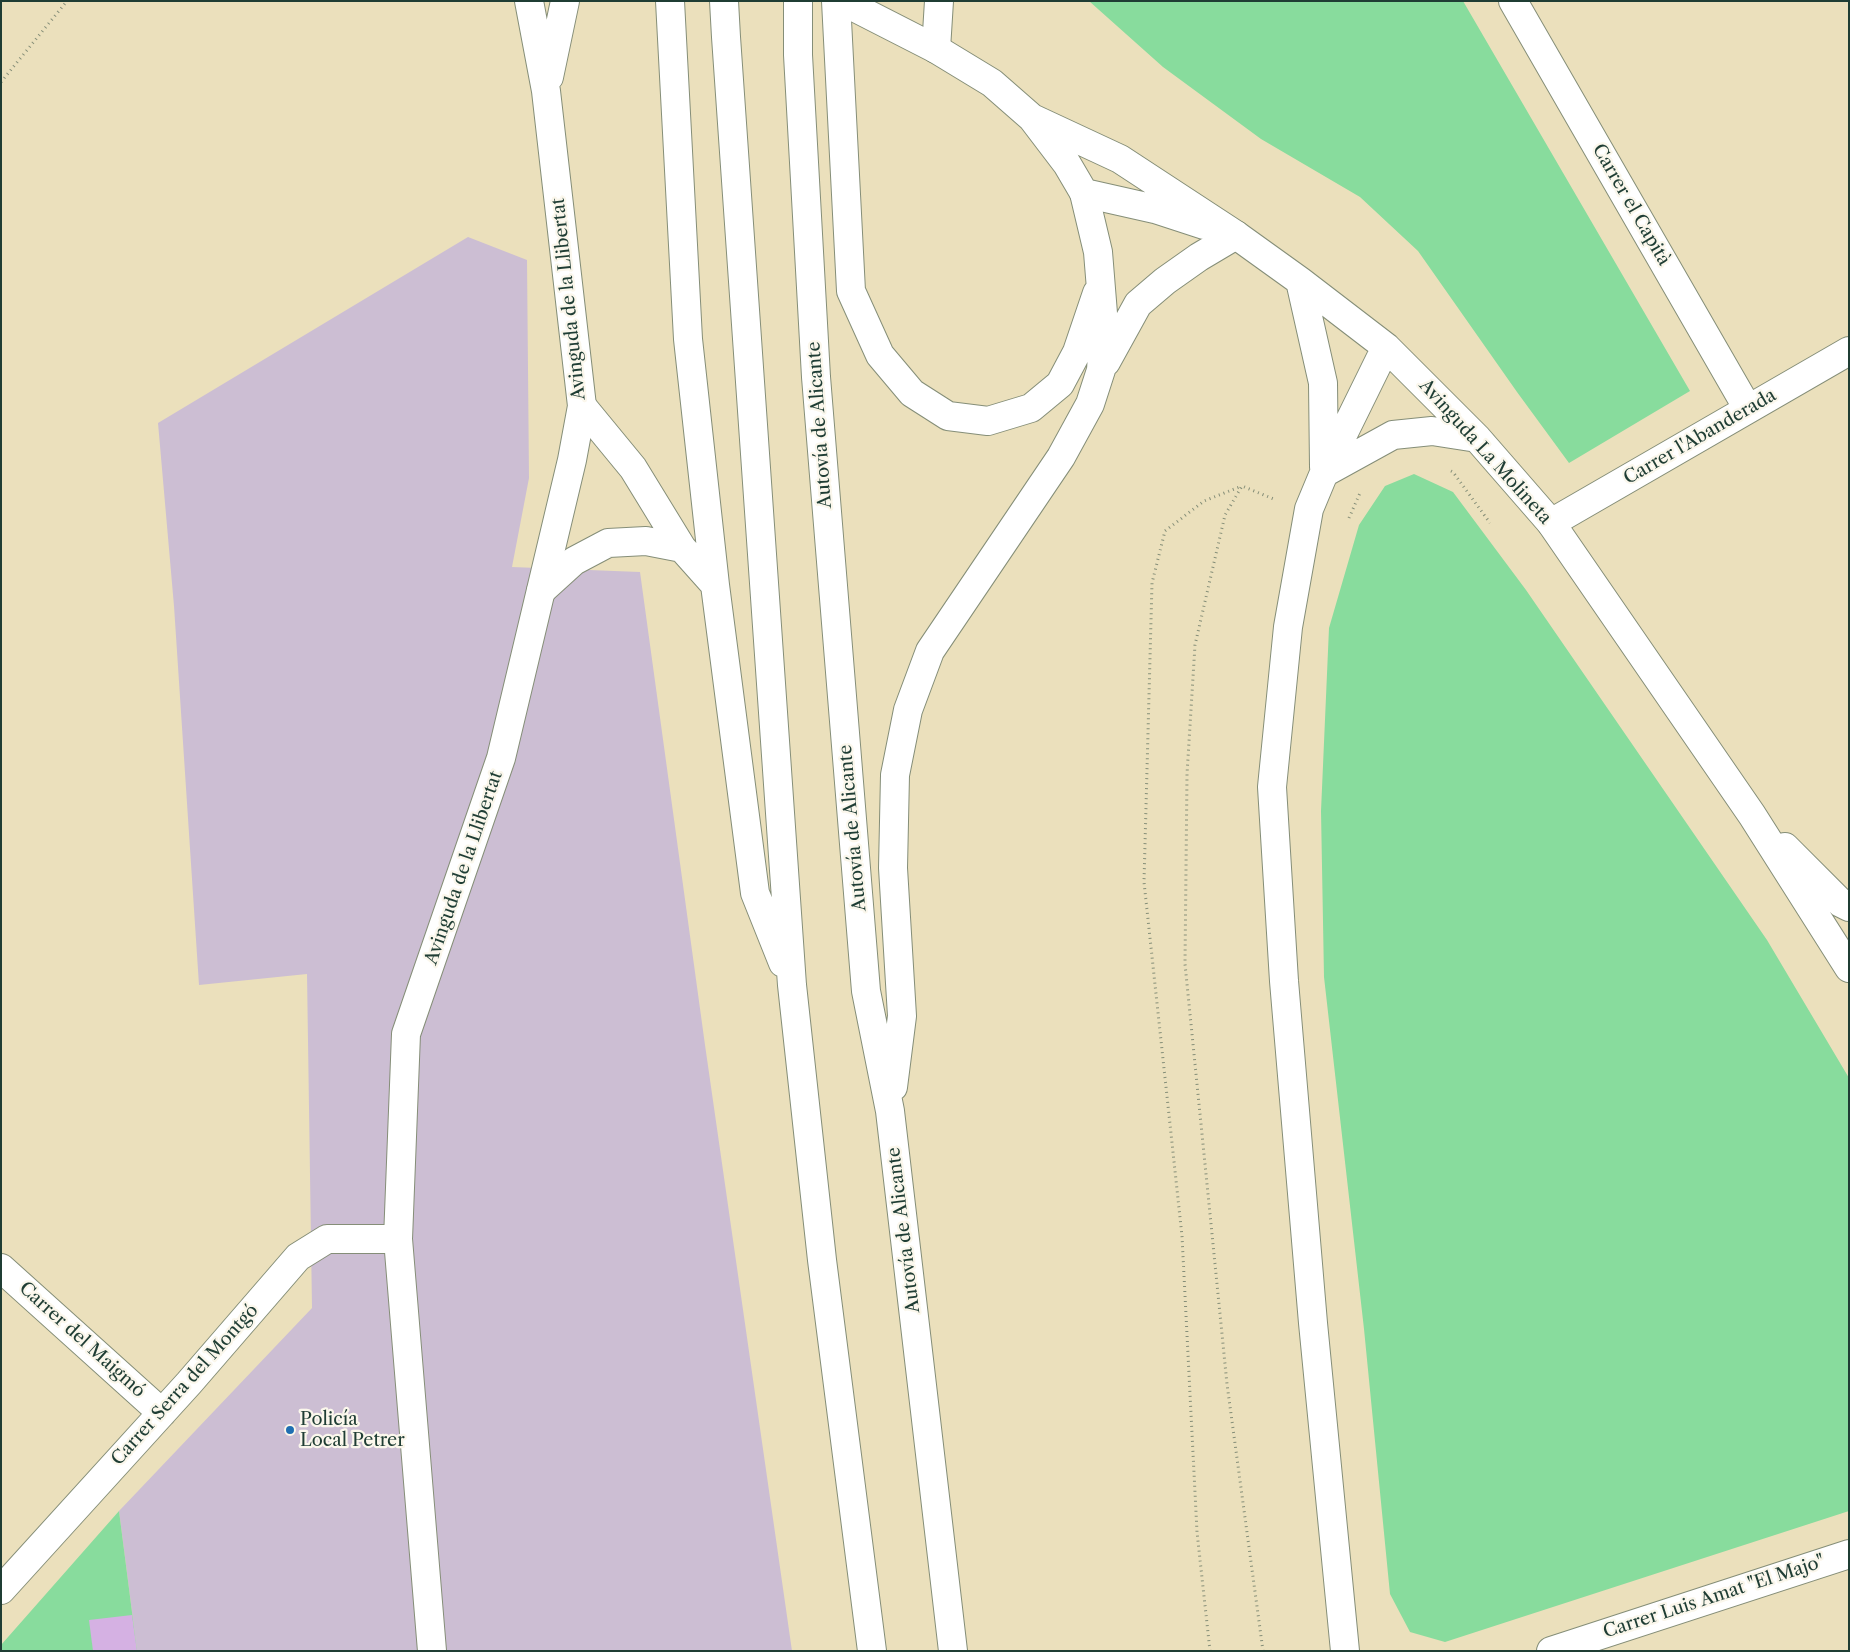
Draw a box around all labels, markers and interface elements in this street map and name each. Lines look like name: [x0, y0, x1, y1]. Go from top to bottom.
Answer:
street label: Carrer el Capità: [1587, 140, 1675, 270]
street label: Avinguda de la Llibertat: [548, 197, 590, 401]
street label: Autovía de Alicante: [803, 341, 837, 509]
street label: Avinguda La Molineta: [1414, 375, 1556, 529]
street label: Carrer l'Abanderada: [1620, 385, 1780, 489]
street label: Autovía de Alicante: [835, 744, 871, 912]
street label: Avinguda de la Llibertat: [421, 768, 507, 968]
street label: Autovía de Alicante: [883, 1146, 925, 1314]
street label: Carrer del Maigmó: [14, 1278, 150, 1402]
street label: Carrer Serra del Montgó: [107, 1300, 263, 1470]
place label: Policía Local Petrer: [300, 1409, 405, 1452]
marker: Policía Local Petrer: [284, 1424, 296, 1436]
street label: Carrer Luis Amat "El Majo": [1601, 1551, 1827, 1643]

